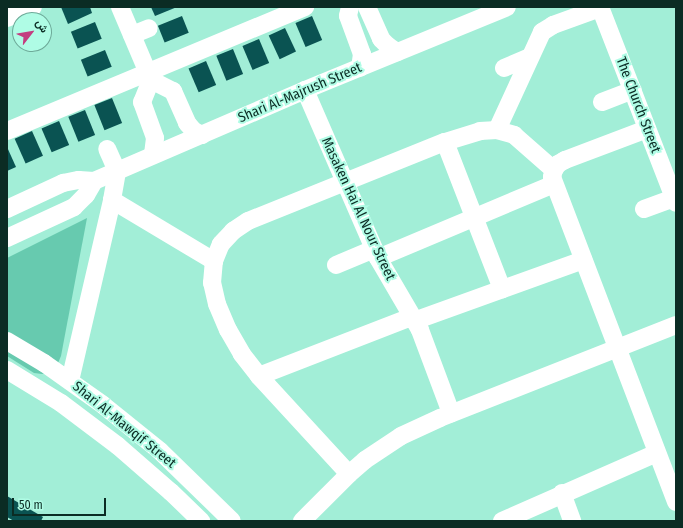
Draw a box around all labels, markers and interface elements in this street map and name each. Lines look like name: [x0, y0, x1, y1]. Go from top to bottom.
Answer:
north arrow: [12, 12, 52, 52]
text: ش: [33, 17, 51, 35]
street label: The Church Street: [612, 55, 664, 155]
street label: Shari Al-Majrush Street: [236, 59, 364, 127]
street label: Masaken Hai Al Nour Street: [317, 135, 399, 283]
street label: Shari Al-Mawqif Street: [69, 378, 179, 472]
scale bar: [14, 490, 108, 516]
text: 50 m: [19, 498, 43, 512]

